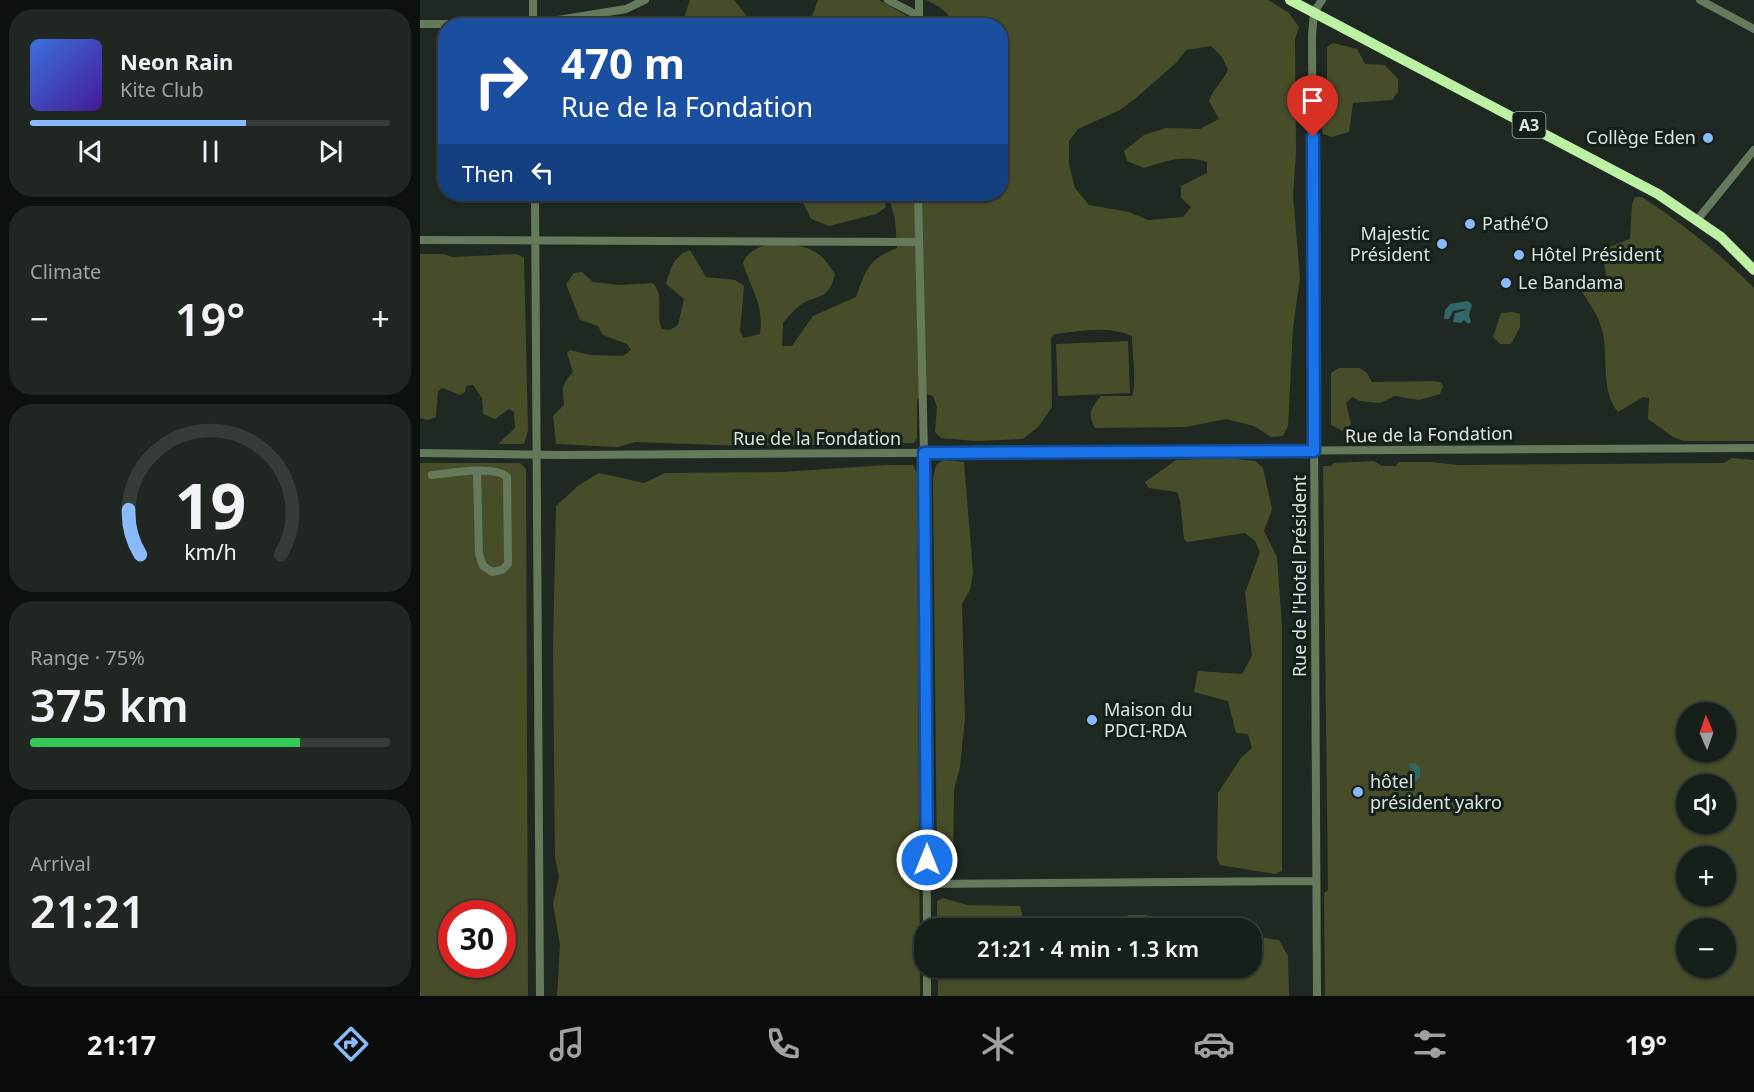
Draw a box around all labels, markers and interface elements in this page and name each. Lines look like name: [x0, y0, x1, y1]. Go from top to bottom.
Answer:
text: 470 m: [561, 34, 685, 91]
icon: right: [462, 42, 540, 120]
text: Neon Rain: [120, 46, 233, 76]
pin: [1287, 75, 1338, 137]
text: Kite Club: [120, 76, 204, 103]
icon: arrive: [1296, 84, 1329, 117]
text: Rue de la Fondation: [561, 88, 813, 125]
road number: A3: [1512, 112, 1546, 138]
place label: Collège Eden: [1586, 125, 1696, 149]
marker: Collège Eden: [1701, 131, 1715, 145]
icon: previous: [74, 135, 107, 168]
icon: pause: [194, 135, 227, 168]
icon: next: [314, 135, 347, 168]
icon: left: [526, 156, 559, 189]
text: Then: [462, 158, 514, 188]
place label: Pathé'O: [1482, 211, 1549, 235]
marker: Pathé'O: [1463, 217, 1477, 231]
place label: Majestic Président: [1350, 221, 1430, 266]
marker: Majestic Président: [1435, 237, 1449, 251]
place label: Hôtel Président: [1531, 242, 1662, 266]
marker: Hôtel Président: [1512, 248, 1526, 262]
text: Climate: [30, 258, 101, 285]
place label: Le Bandama: [1518, 270, 1623, 294]
marker: Le Bandama: [1499, 276, 1513, 290]
text: 19°: [175, 288, 245, 349]
text: −: [30, 296, 49, 341]
text: +: [371, 296, 390, 341]
street label: Rue de la Fondation: [1345, 421, 1513, 447]
street label: Rue de la Fondation: [733, 426, 901, 450]
text: 19: [174, 462, 246, 547]
street label: Rue de l'Hotel Président: [1287, 474, 1311, 677]
text: km/h: [184, 537, 236, 566]
text: Range · 75%: [30, 644, 145, 671]
text: 375 km: [30, 674, 189, 735]
place label: Maison du PDCI-RDA: [1104, 697, 1193, 742]
north arrow: [1676, 702, 1736, 762]
map controls: [1676, 702, 1736, 978]
marker: Maison du PDCI-RDA: [1085, 713, 1099, 727]
place label: hôtel président yakro: [1370, 769, 1502, 814]
button: sound: [1676, 774, 1736, 834]
marker: hôtel président yakro: [1351, 785, 1365, 799]
position arrow: [895, 828, 959, 892]
button: +: [1676, 846, 1736, 906]
text: Arrival: [30, 850, 91, 877]
text: 21:21: [30, 880, 145, 941]
speed limit sign: 30: [438, 900, 516, 978]
button: −: [1676, 918, 1736, 978]
text: 21:21 · 4 min · 1.3 km: [977, 933, 1199, 963]
icon: directions: [330, 1023, 372, 1065]
icon: music: [546, 1023, 588, 1065]
icon: phone: [762, 1023, 804, 1065]
icon: climate: [977, 1023, 1019, 1065]
icon: car: [1193, 1023, 1235, 1065]
icon: filters: [1409, 1023, 1451, 1065]
text: 21:17: [87, 1026, 156, 1063]
text: 19°: [1625, 1026, 1667, 1063]

